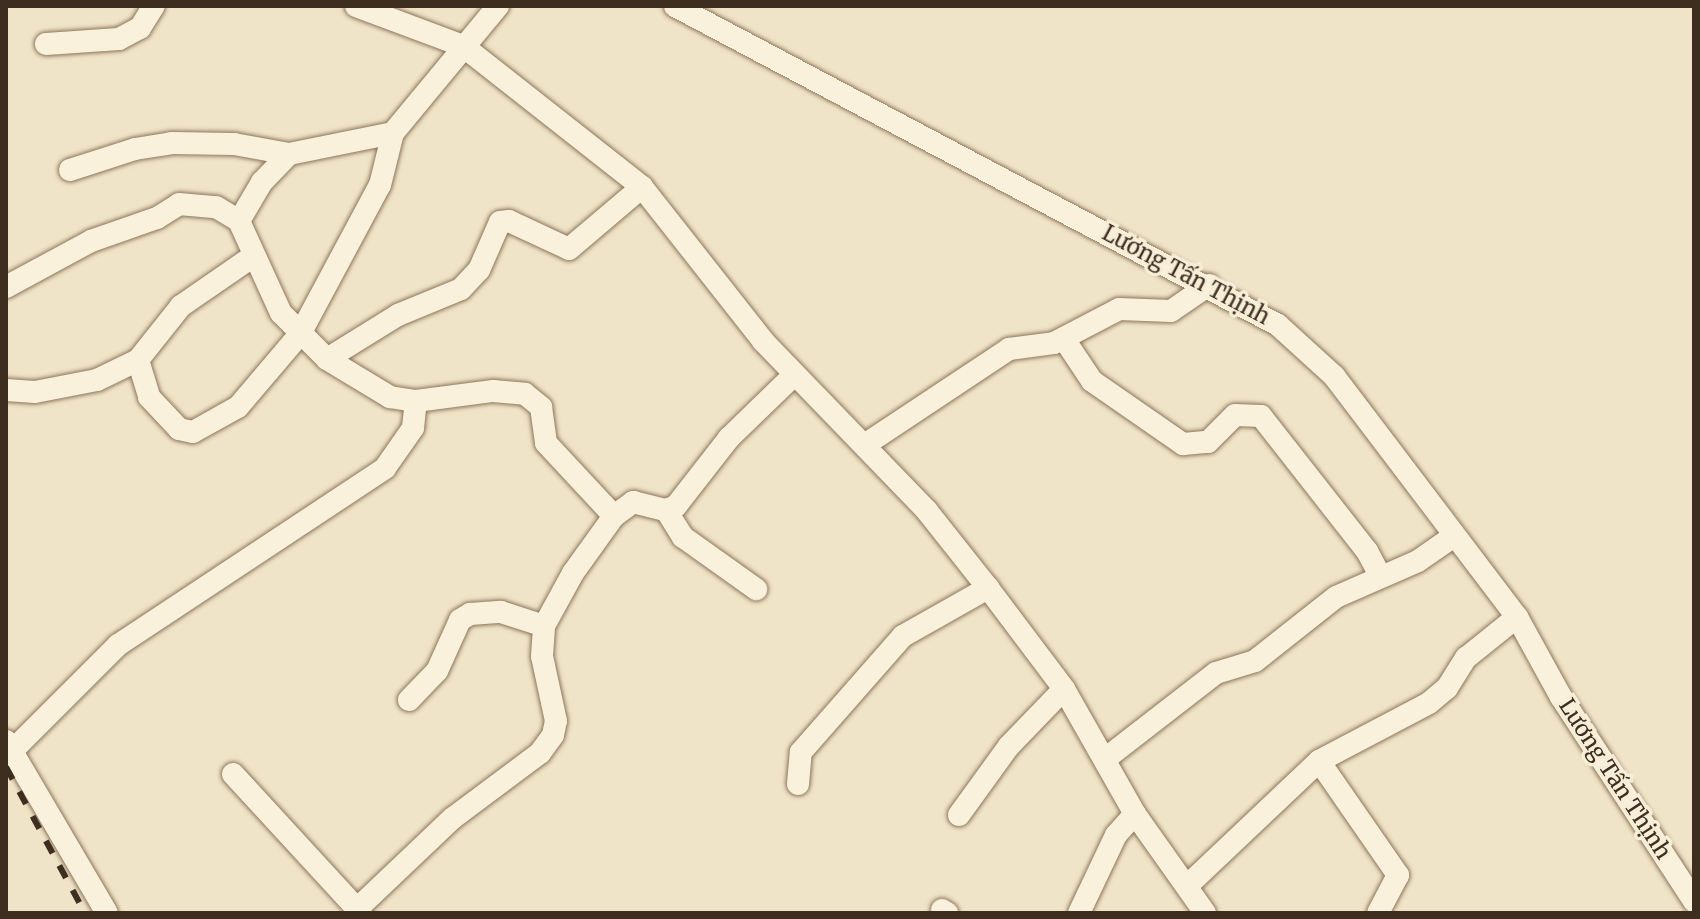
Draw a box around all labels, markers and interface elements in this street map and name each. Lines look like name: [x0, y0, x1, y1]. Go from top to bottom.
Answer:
street label: Lương Tấn Thịnh: [1098, 220, 1274, 330]
street label: Lương Tấn Thịnh: [1553, 694, 1677, 864]

